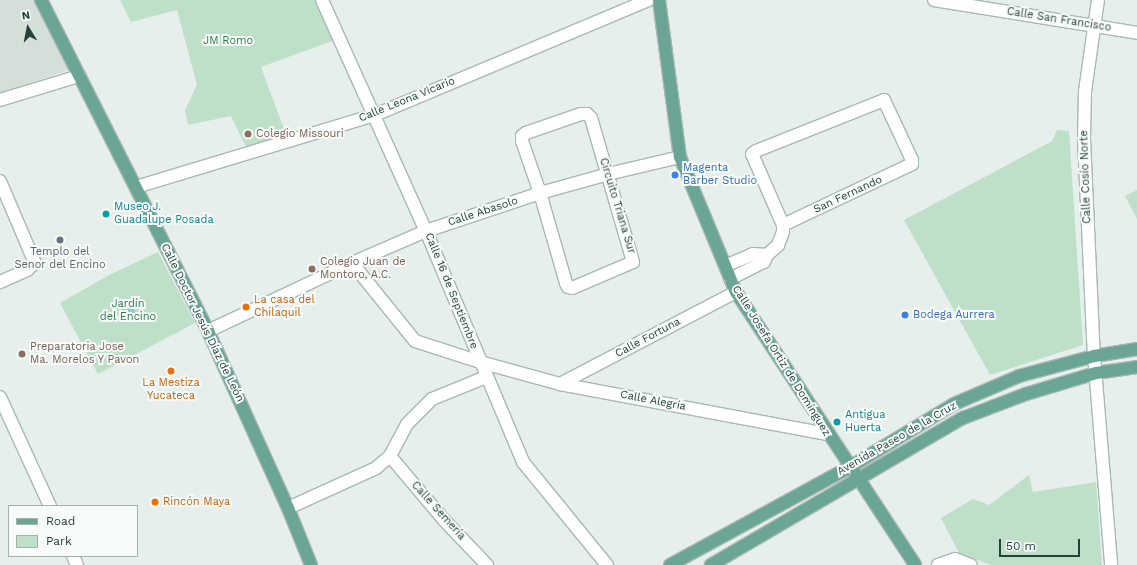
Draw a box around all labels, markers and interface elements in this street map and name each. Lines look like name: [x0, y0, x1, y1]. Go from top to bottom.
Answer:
street label: Calle San Francisco: [1006, 5, 1112, 35]
north arrow: [8, 8, 48, 48]
text: N: [21, 9, 31, 23]
park label: JM Romo: [203, 34, 253, 48]
street label: Calle Leona Vicario: [357, 75, 457, 125]
place label: Colegio Missouri: [256, 127, 344, 141]
marker: Colegio Missouri: [243, 129, 253, 139]
street label: Calle Cosío Norte: [1078, 130, 1094, 224]
street label: Circuito Triana Sur: [596, 156, 638, 256]
place label: Magenta Barber Studio: [683, 162, 757, 188]
marker: Magenta Barber Studio: [670, 170, 680, 180]
street label: San Fernando: [812, 173, 884, 217]
street label: Calle Abasolo: [446, 194, 520, 230]
place label: Museo J. Guadalupe Posada: [114, 201, 214, 227]
marker: Museo J. Guadalupe Posada: [101, 209, 111, 219]
street label: Calle 16 de Septiembre: [422, 231, 480, 351]
marker: Templo del Senor del Encino: [55, 235, 65, 245]
street label: Calle Doctor Jesús Díaz de León: [158, 241, 246, 405]
place label: Templo del Senor del Encino: [14, 246, 106, 272]
place label: Colegio Juan de Montoro, A.C.: [320, 256, 406, 282]
marker: Colegio Juan de Montoro, A.C.: [307, 264, 317, 274]
street label: Calle Josefa Ortiz de Domínguez: [729, 283, 833, 439]
place label: La casa del Chilaquil: [254, 294, 315, 320]
park label: Jardín del Encino: [100, 298, 156, 324]
marker: La casa del Chilaquil: [241, 302, 251, 312]
place label: Bodega Aurrera: [913, 308, 996, 322]
marker: Bodega Aurrera: [900, 310, 910, 320]
street label: Calle Fortuna: [613, 315, 683, 361]
place label: Preparatoria Jose Ma. Morelos Y Pavon: [30, 341, 140, 367]
marker: Preparatoria Jose Ma. Morelos Y Pavon: [17, 349, 27, 359]
marker: La Mestiza Yucateca: [166, 366, 176, 376]
place label: La Mestiza Yucateca: [142, 377, 200, 403]
street label: Calle Alegría: [619, 388, 687, 414]
street label: Avenida Paseo de la Cruz: [835, 399, 959, 479]
place label: Antigua Huerta: [845, 409, 885, 435]
marker: Antigua Huerta: [832, 417, 842, 427]
street label: Calle Semería: [408, 479, 468, 543]
place label: Rincón Maya: [163, 495, 230, 509]
marker: Rincón Maya: [150, 497, 160, 507]
legend: [8, 505, 138, 557]
text: Road: [46, 514, 75, 528]
scale bar: [1001, 531, 1082, 557]
text: Park: [46, 534, 72, 548]
text: 50 m: [1006, 539, 1036, 553]

